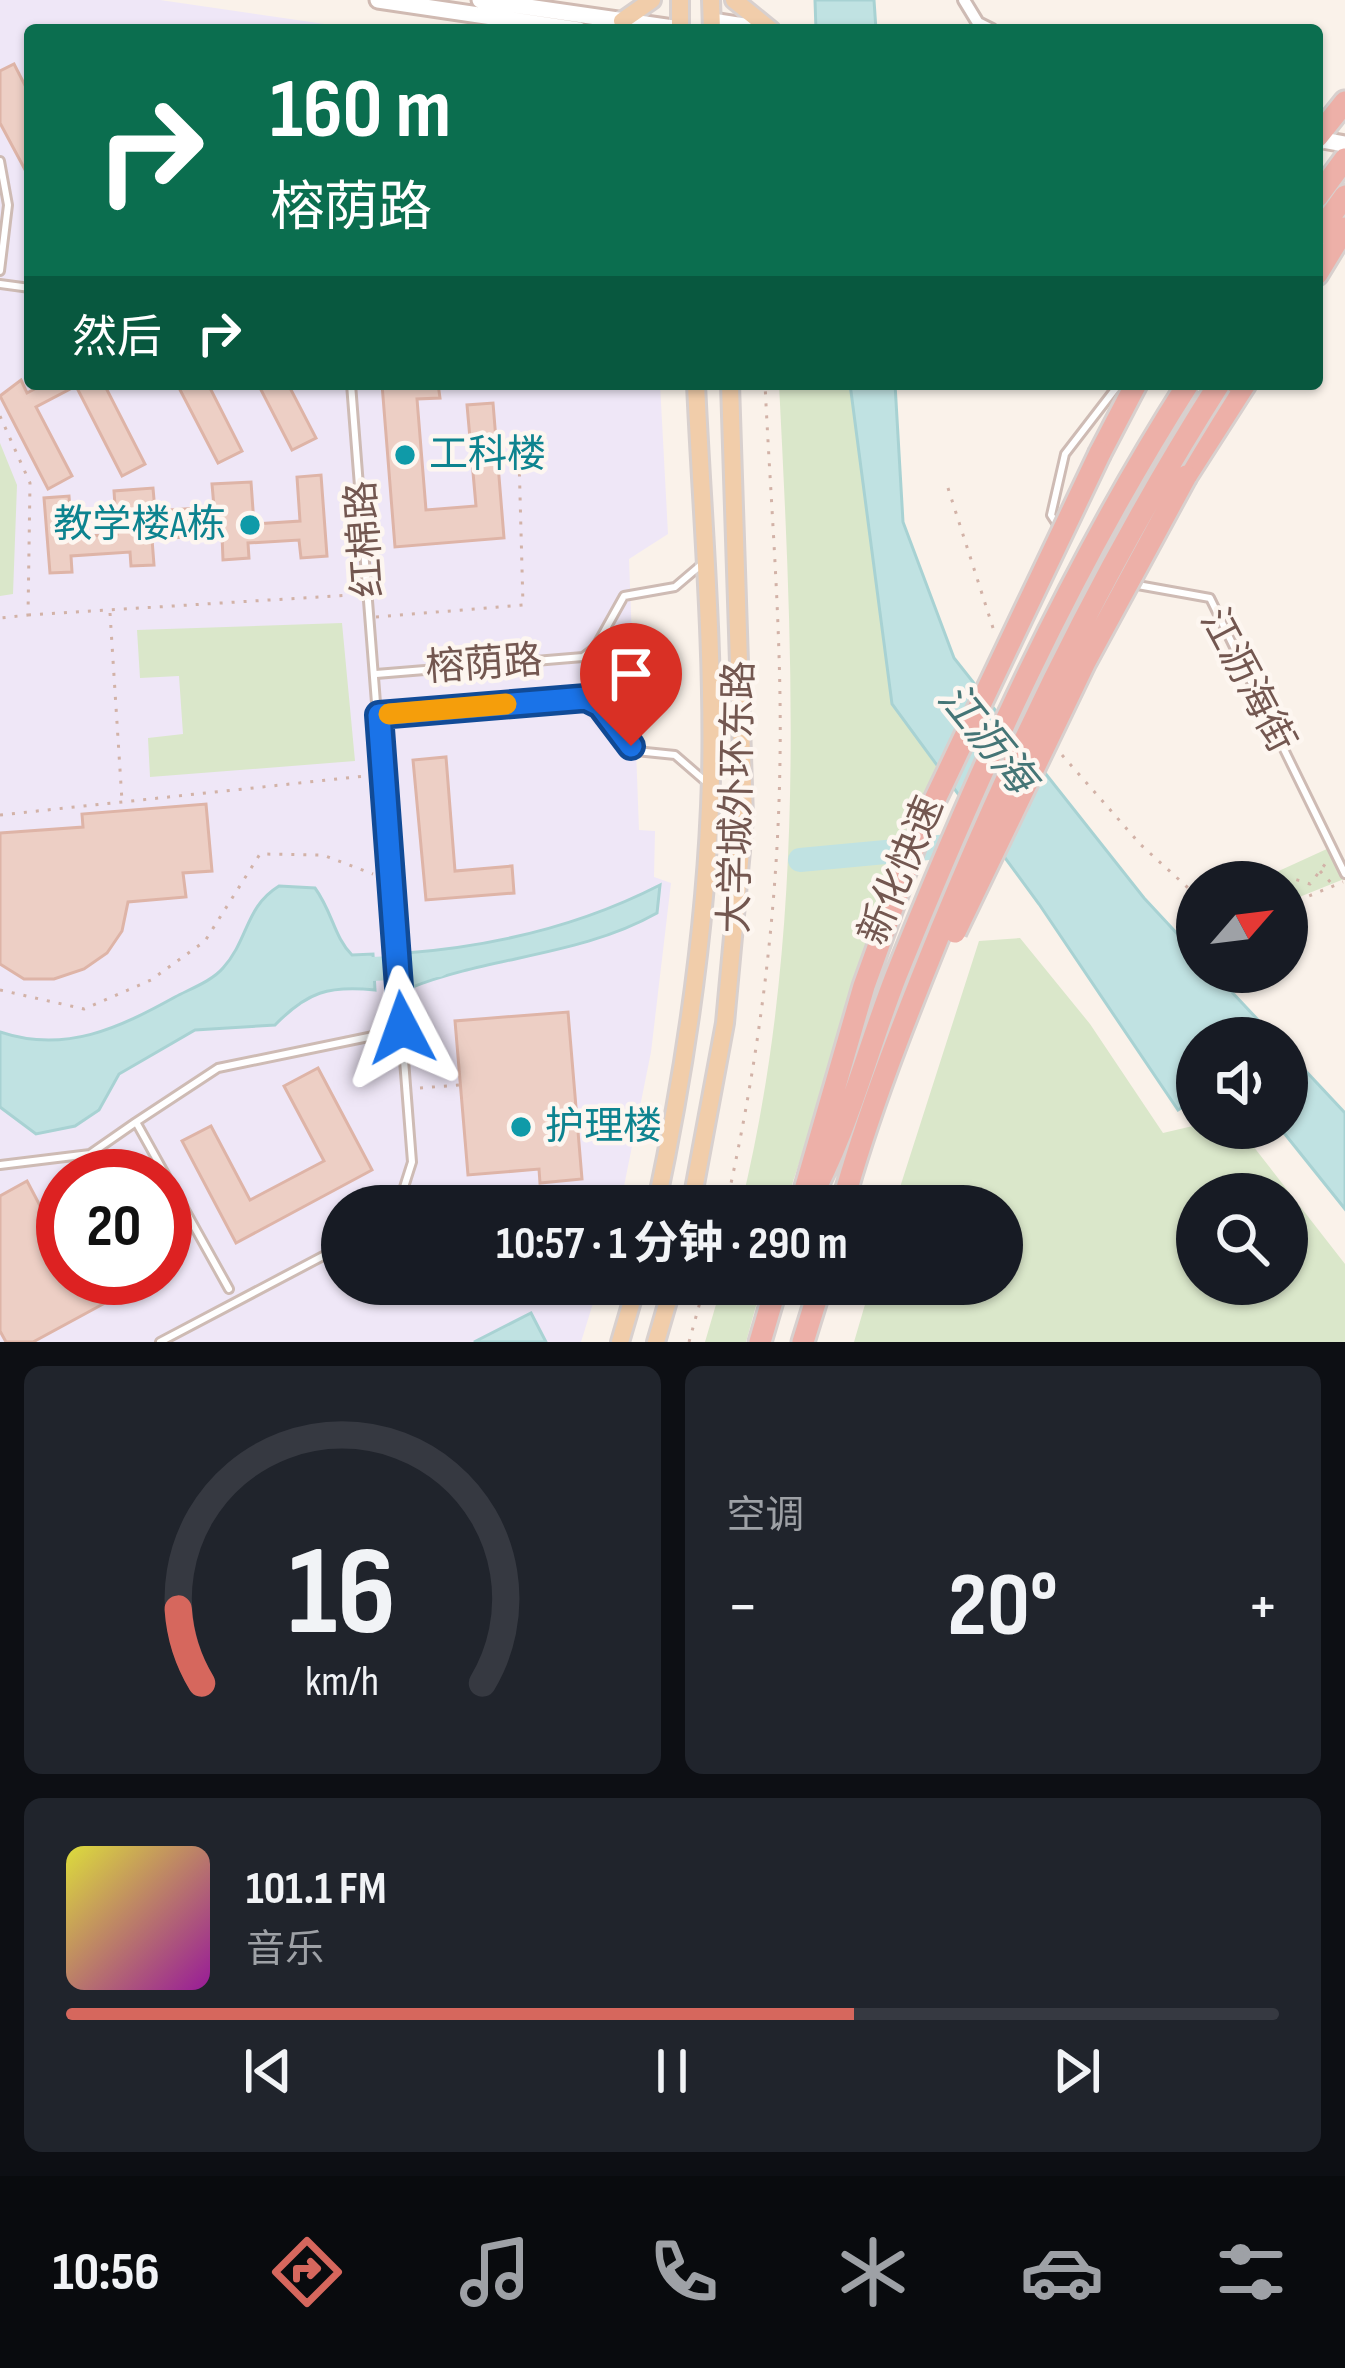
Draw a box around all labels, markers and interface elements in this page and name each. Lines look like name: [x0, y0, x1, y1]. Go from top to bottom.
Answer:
text: 160 m: [270, 60, 451, 161]
icon: right: [72, 72, 228, 228]
text: 榕荫路: [270, 176, 432, 241]
icon: right: [186, 300, 252, 366]
text: 然后: [72, 311, 162, 366]
place label: 工科楼: [429, 432, 546, 479]
marker: 工科楼: [392, 442, 418, 468]
street label: 红棉路: [338, 479, 394, 599]
place label: 教学楼A栋: [53, 502, 226, 549]
marker: 教学楼A栋: [237, 512, 263, 538]
street label: 江沥海街: [1190, 601, 1304, 761]
pin: [580, 623, 682, 746]
street label: 榕荫路: [424, 637, 544, 693]
icon: arrive: [598, 641, 664, 707]
street label: 大学城外环东路: [712, 660, 764, 934]
water label: 江沥海: [927, 674, 1049, 809]
street label: 新化快速: [850, 790, 954, 952]
north arrow: [1176, 861, 1308, 993]
map controls: [1176, 861, 1308, 1305]
position arrow: [339, 965, 465, 1091]
button: sound: [1176, 1017, 1308, 1149]
place label: 护理楼: [545, 1104, 662, 1151]
marker: 护理楼: [508, 1114, 534, 1140]
speed limit sign: 20: [36, 1149, 192, 1305]
button: search: [1176, 1173, 1308, 1305]
text: 10:57 · 1 分钟 · 290 m: [496, 1217, 848, 1272]
text: 空调: [727, 1493, 805, 1540]
text: 16: [288, 1520, 396, 1669]
text: 20°: [948, 1553, 1058, 1661]
text: −: [727, 1568, 759, 1647]
text: +: [1247, 1568, 1279, 1647]
text: km/h: [305, 1656, 379, 1708]
text: 101.1 FM: [246, 1862, 386, 1917]
text: 音乐: [246, 1927, 324, 1974]
icon: previous: [235, 2038, 301, 2104]
icon: pause: [639, 2038, 705, 2104]
icon: next: [1044, 2038, 1110, 2104]
icon: directions: [265, 2230, 349, 2314]
icon: music: [453, 2230, 537, 2314]
icon: phone: [642, 2230, 726, 2314]
icon: climate: [831, 2230, 915, 2314]
icon: car: [1020, 2230, 1104, 2314]
icon: filters: [1209, 2230, 1293, 2314]
text: 10:56: [52, 2240, 160, 2305]

